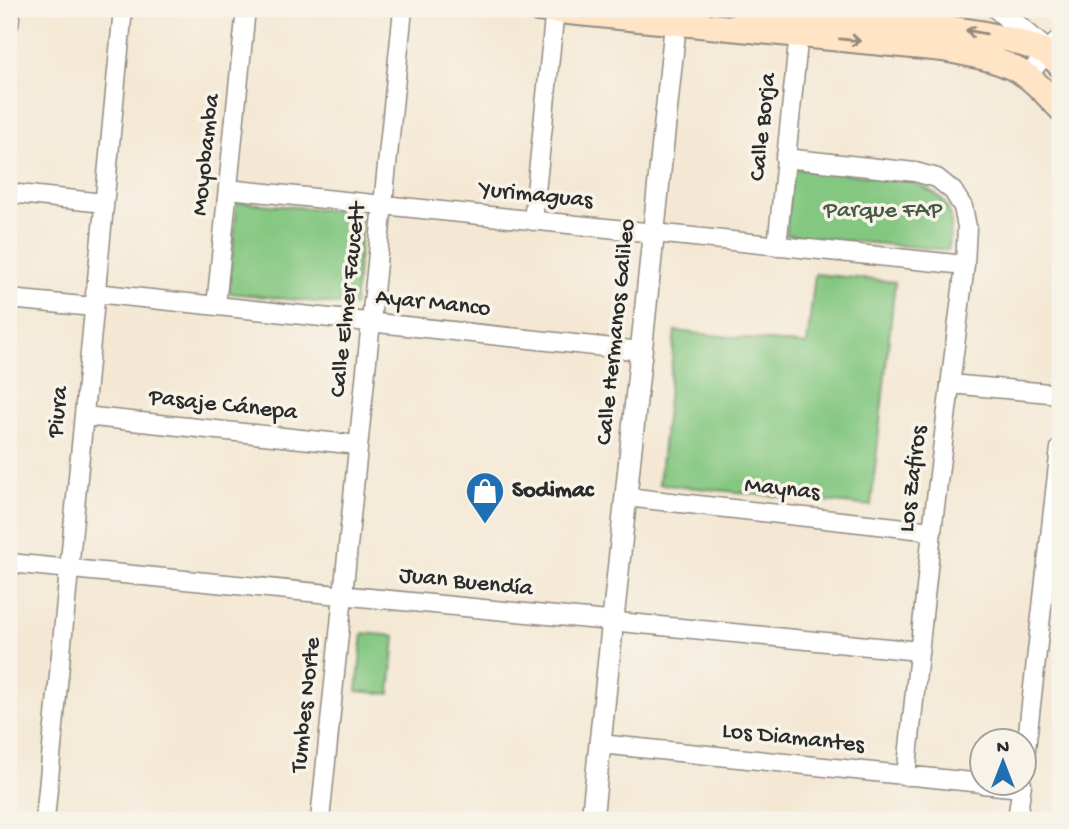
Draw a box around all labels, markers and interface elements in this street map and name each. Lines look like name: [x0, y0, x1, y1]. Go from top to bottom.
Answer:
one-way arrow: [965, 25, 988, 39]
one-way arrow: [838, 34, 861, 47]
street label: Calle Borja: [744, 71, 784, 182]
street label: Moyobamba: [186, 92, 228, 217]
street label: Yurimaguas: [476, 175, 595, 216]
park label: Parque FAP: [823, 197, 943, 226]
street label: Calle Elmer Faucett: [324, 199, 374, 399]
street label: Calle Hermanos Galileo: [591, 217, 643, 447]
street label: Ayar Manco: [374, 284, 492, 324]
street label: Piura: [42, 384, 76, 440]
street label: Pasaje Cánepa: [146, 384, 299, 428]
street label: Los Zafiros: [893, 423, 935, 534]
shop icon: Sodimac: [464, 470, 506, 525]
street label: Maynas: [743, 472, 822, 508]
place label: Sodimac: [512, 477, 595, 506]
street label: Juan Buendía: [398, 562, 535, 605]
street label: Tumbes Norte: [285, 635, 329, 776]
street label: Los Diamantes: [721, 717, 867, 761]
north arrow: [968, 728, 1038, 798]
text: N: [997, 737, 1009, 760]

